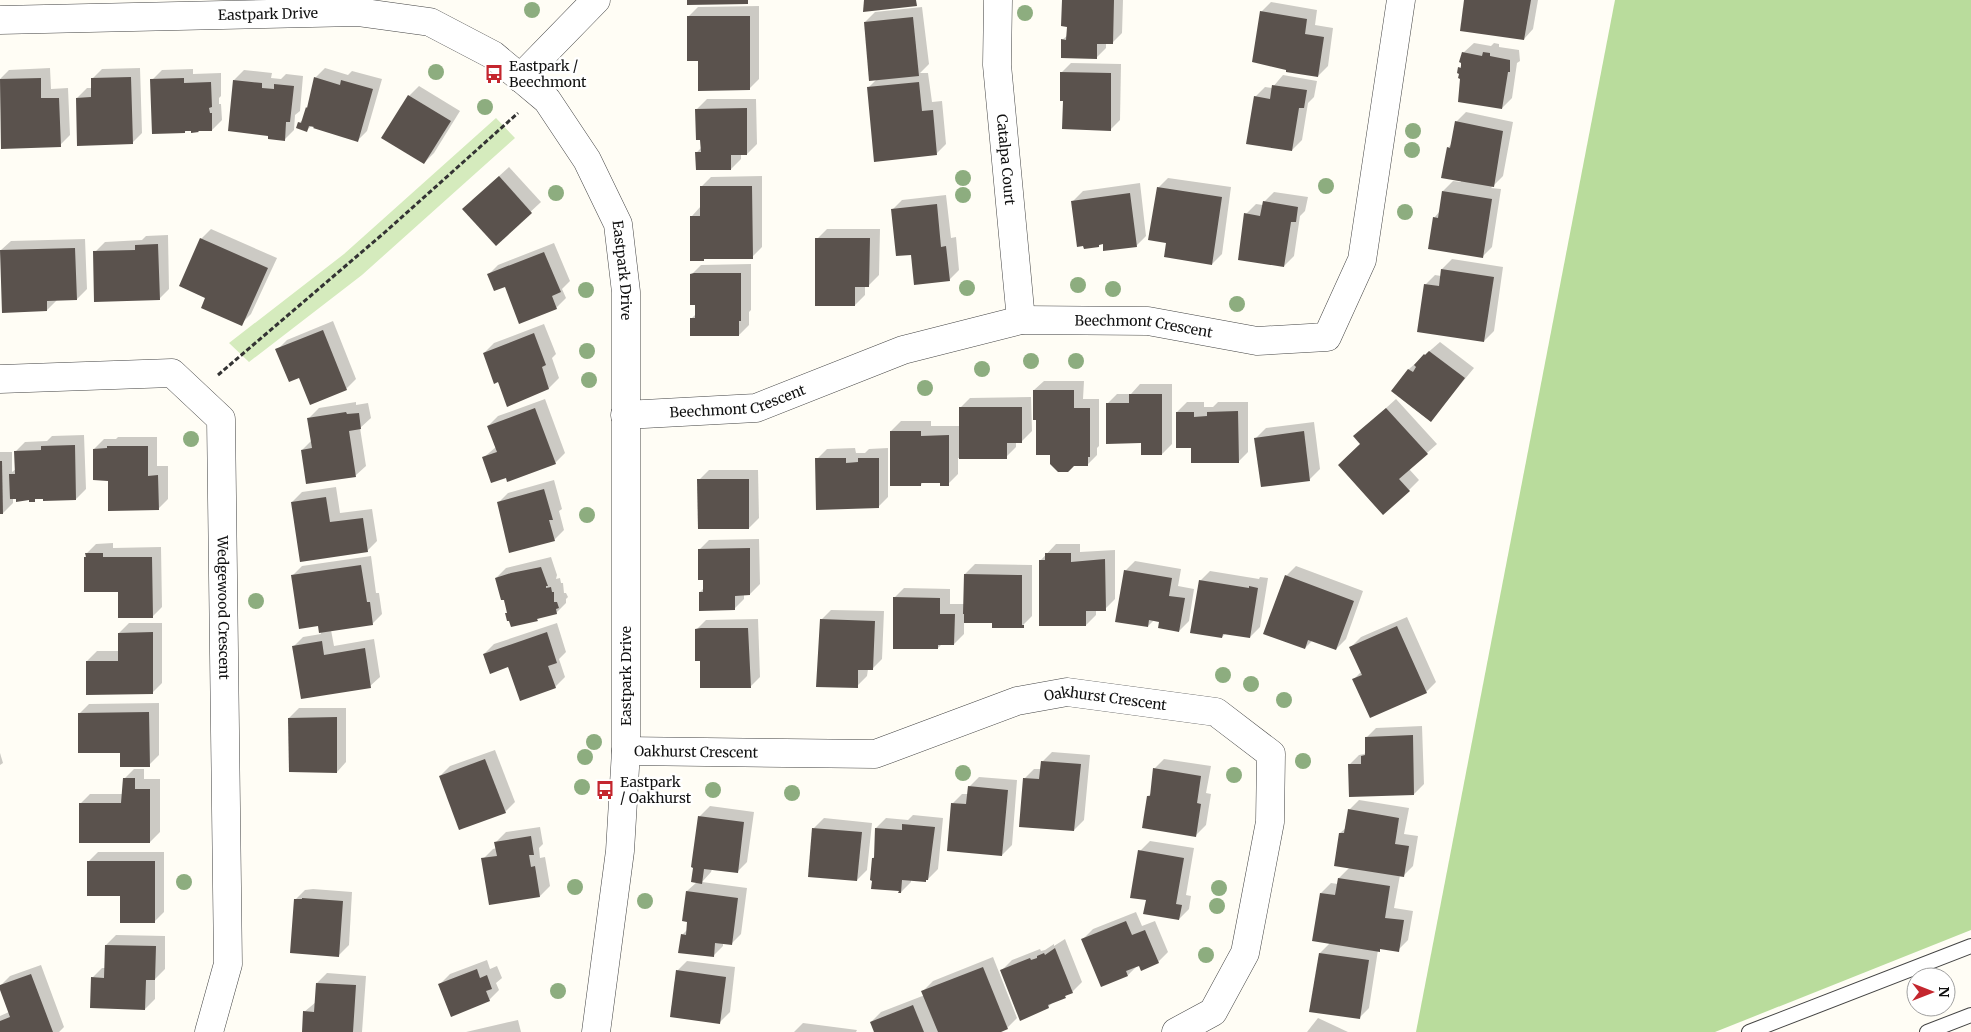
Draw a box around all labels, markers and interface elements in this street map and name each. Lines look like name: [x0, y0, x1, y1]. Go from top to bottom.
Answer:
street label: Eastpark Drive: [218, 4, 318, 24]
place label: Eastpark / Beechmont: [509, 57, 587, 91]
bus stop icon: Eastpark / Beechmont: [483, 63, 505, 85]
street label: Catalpa Court: [993, 113, 1019, 206]
street label: Eastpark Drive: [609, 219, 635, 320]
street label: Beechmont Crescent: [1074, 311, 1215, 342]
street label: Beechmont Crescent: [669, 380, 808, 422]
street label: Wedgewood Crescent: [213, 535, 233, 680]
street label: Eastpark Drive: [617, 626, 635, 726]
street label: Oakhurst Crescent: [1042, 683, 1168, 714]
street label: Oakhurst Crescent: [634, 742, 759, 762]
place label: Eastpark / Oakhurst: [620, 773, 692, 807]
bus stop icon: Eastpark / Oakhurst: [594, 779, 616, 801]
north arrow: [1906, 967, 1956, 1017]
text: N: [1935, 986, 1953, 998]

